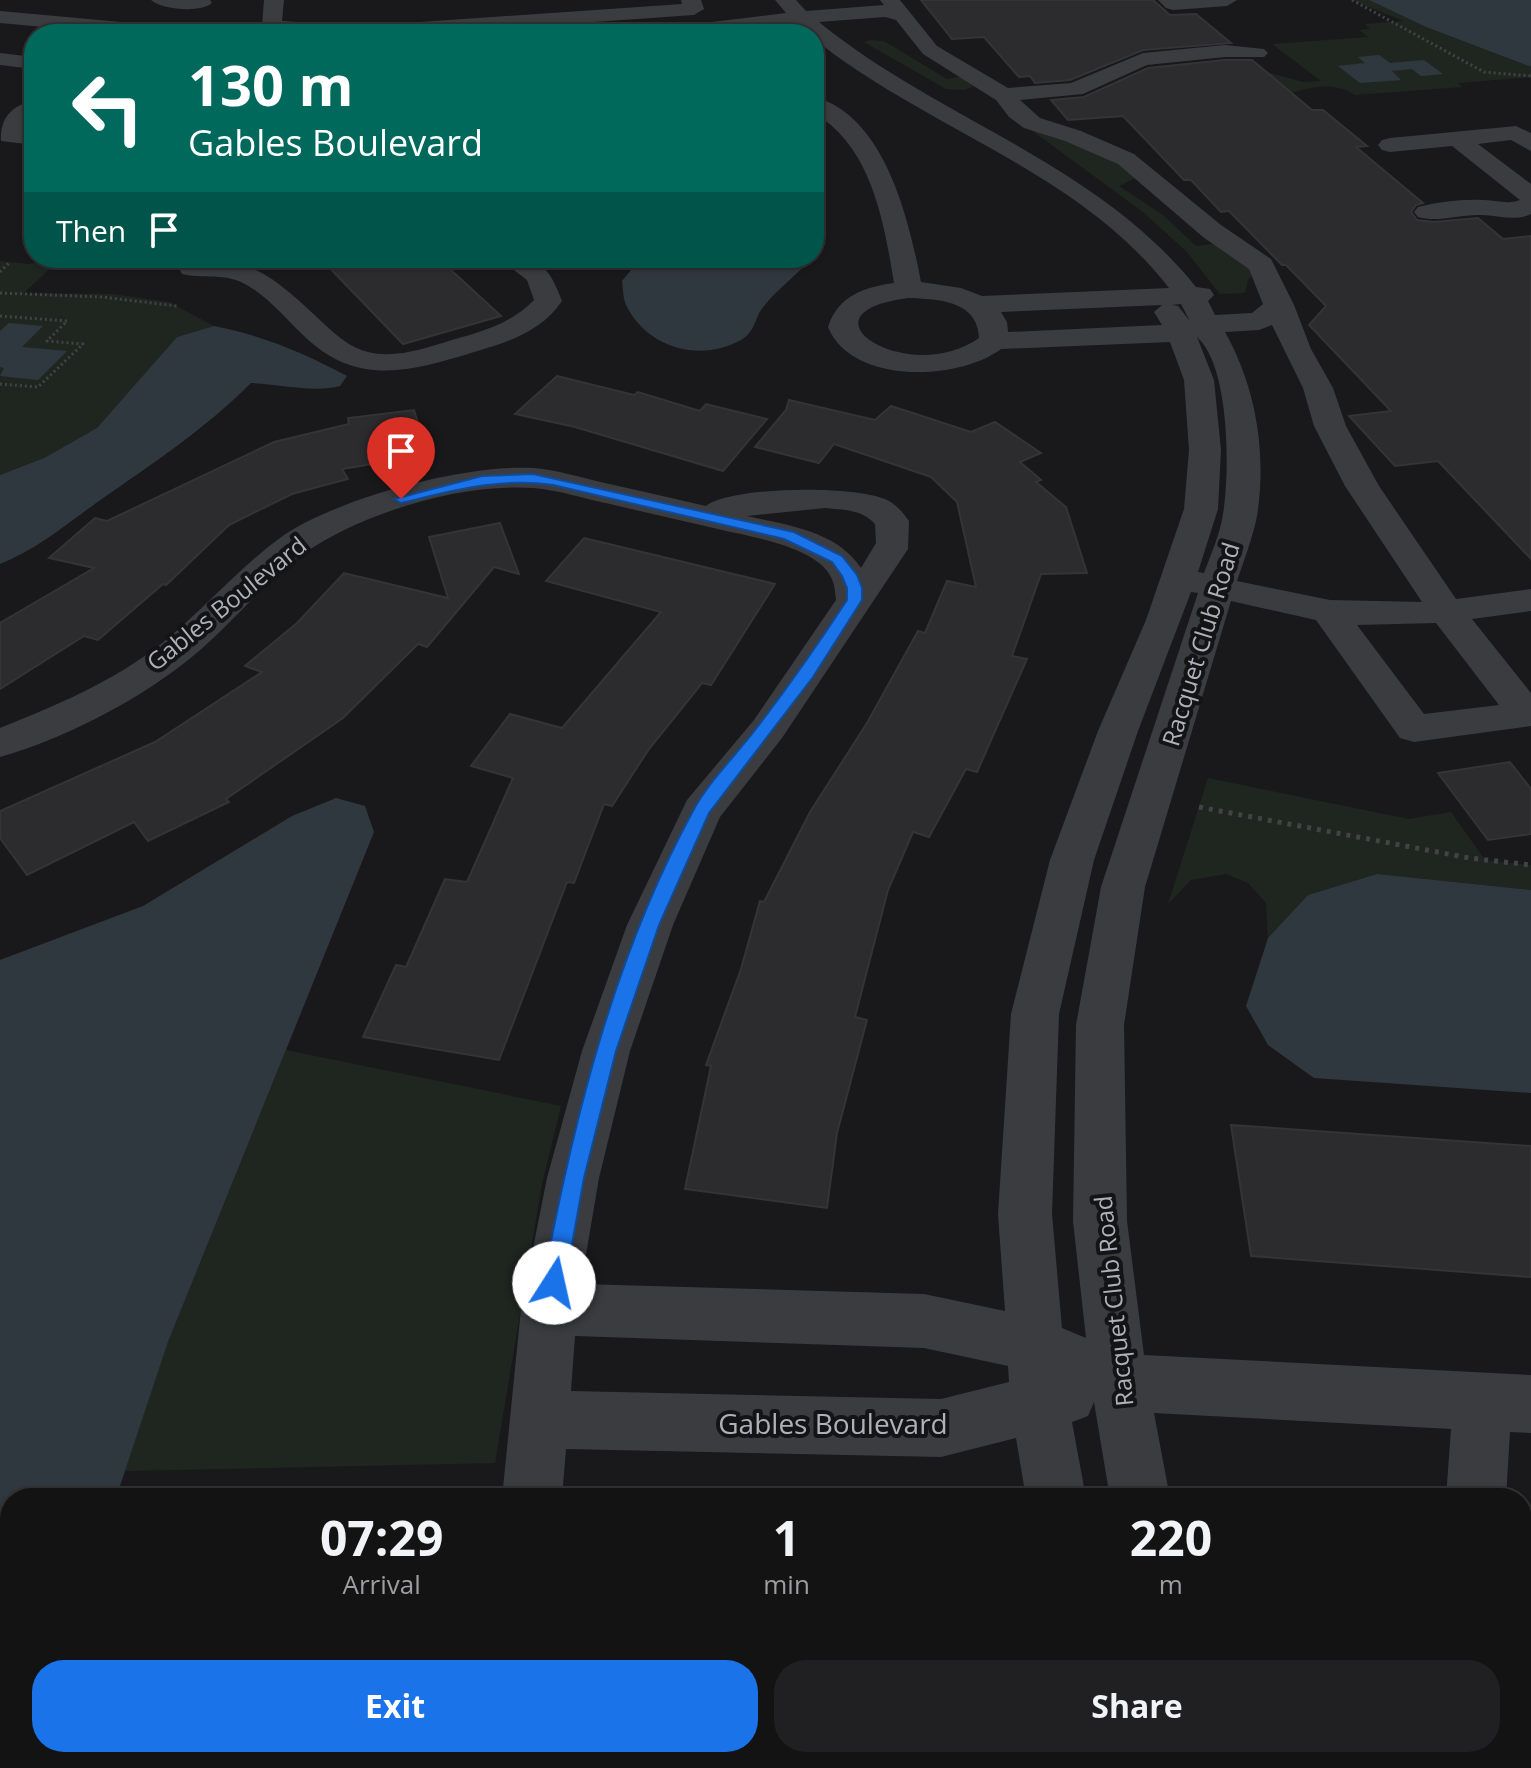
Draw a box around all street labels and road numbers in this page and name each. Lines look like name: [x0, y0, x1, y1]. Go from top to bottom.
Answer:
street label: Gables Boulevard: [139, 528, 313, 678]
street label: Racquet Club Road: [1153, 538, 1247, 750]
street label: Racquet Club Road: [1086, 1194, 1140, 1408]
street label: Gables Boulevard: [718, 1404, 948, 1442]

